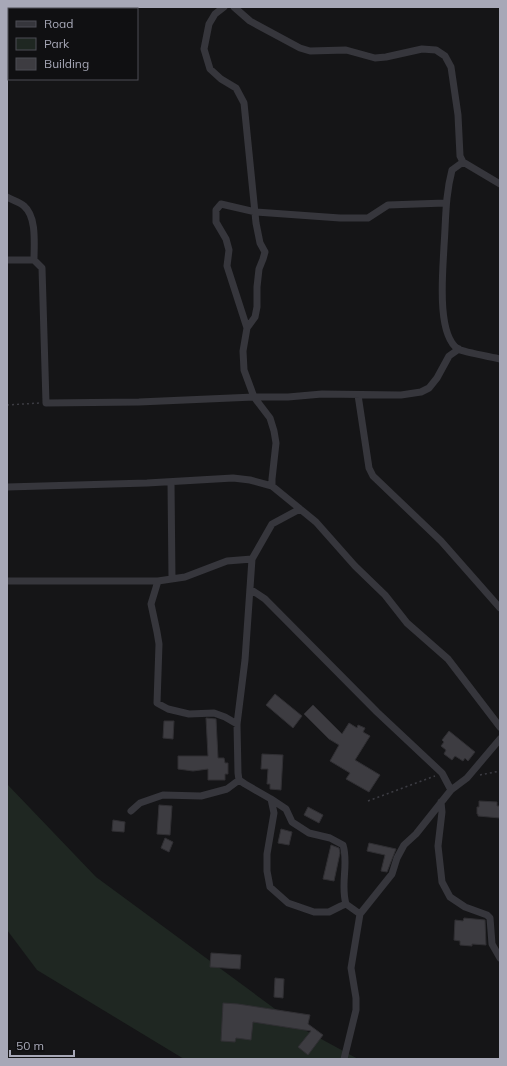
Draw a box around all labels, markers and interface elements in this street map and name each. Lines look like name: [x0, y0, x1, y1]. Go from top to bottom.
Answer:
legend: [8, 8, 138, 80]
text: Road: [44, 16, 73, 31]
text: Park: [44, 36, 70, 51]
text: Building: [44, 56, 89, 71]
scale bar: [10, 1032, 74, 1058]
text: 50 m: [16, 1038, 44, 1053]

